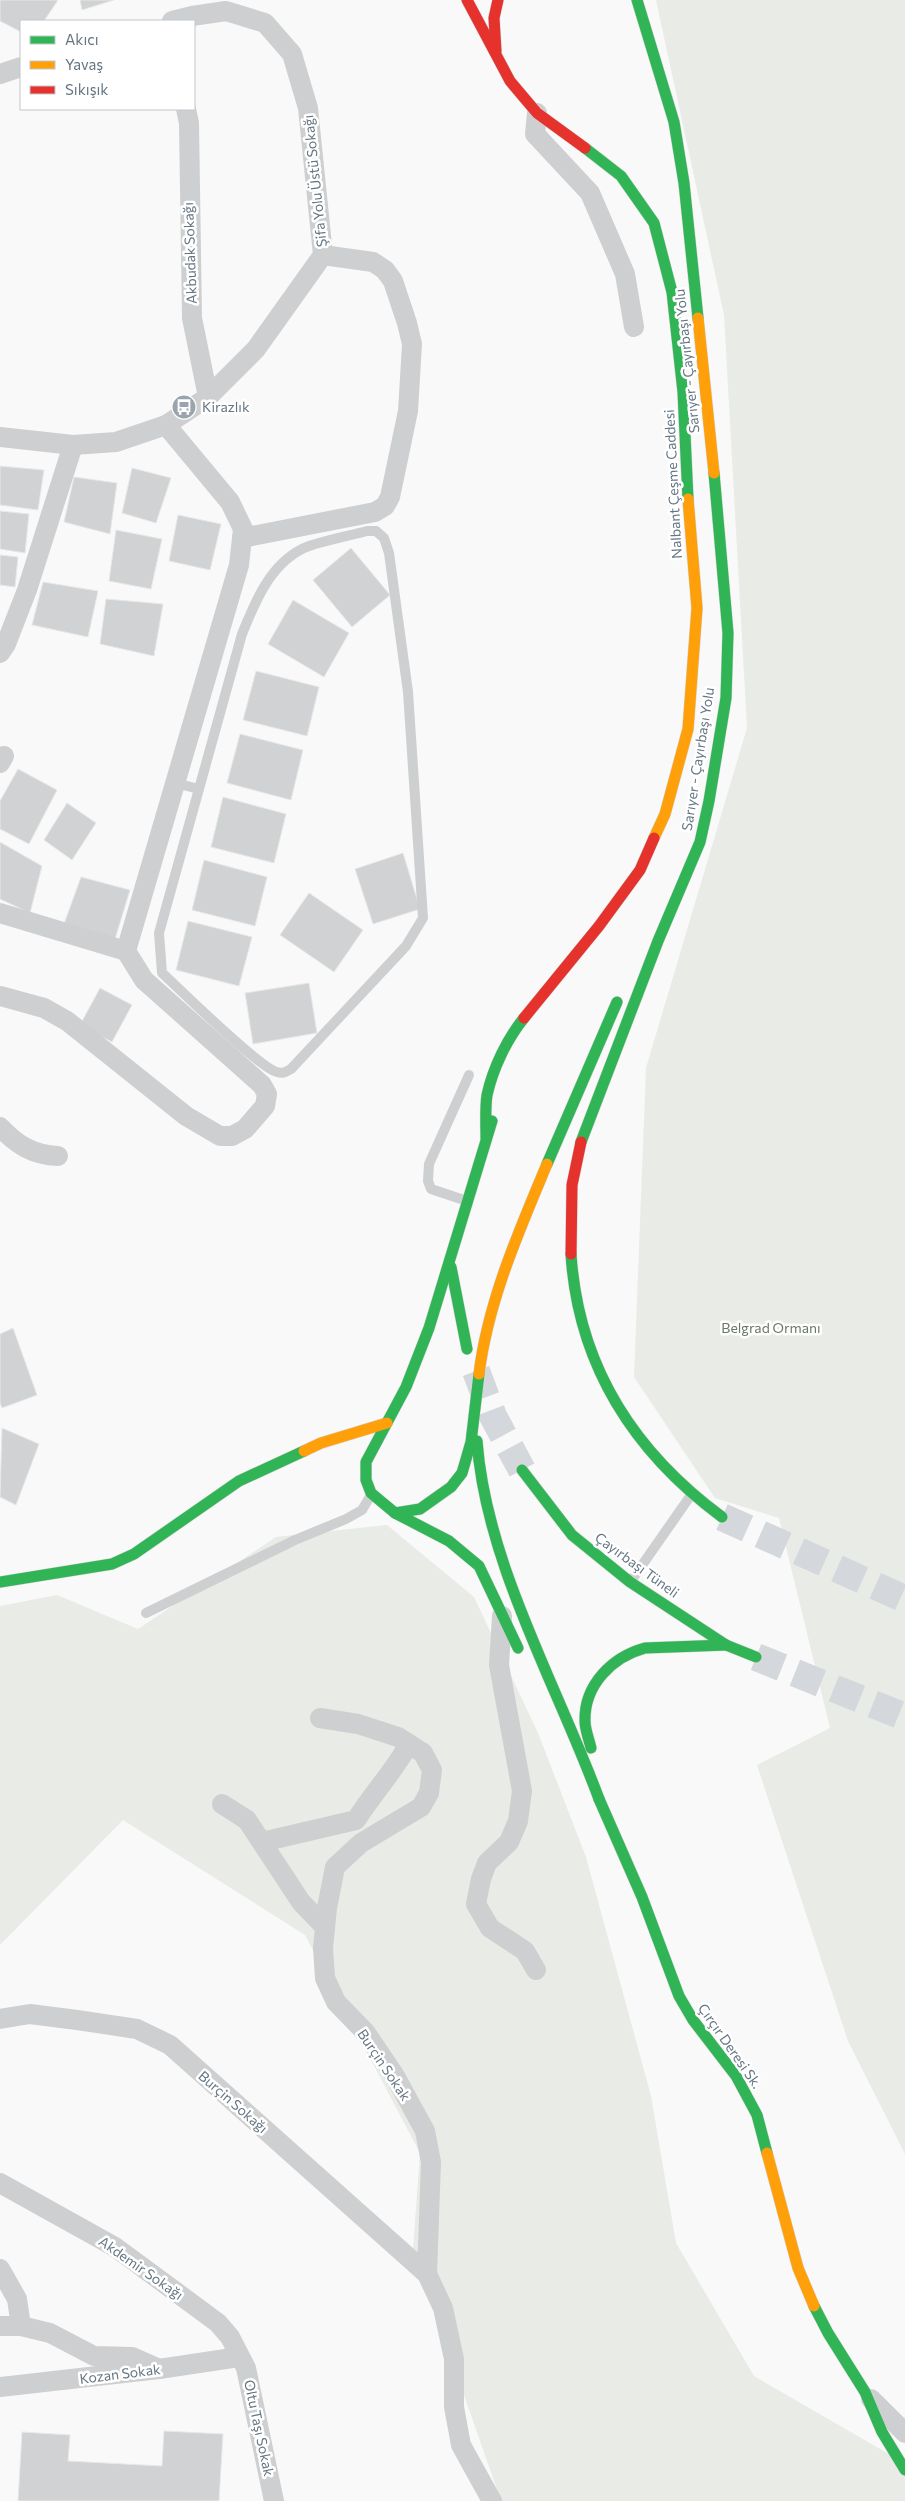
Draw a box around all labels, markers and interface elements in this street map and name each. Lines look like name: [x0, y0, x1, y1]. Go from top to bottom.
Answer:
legend: [20, 20, 195, 110]
text: Akıcı: [65, 30, 99, 48]
text: Yavaş: [65, 55, 103, 73]
text: Sıkışık: [65, 80, 108, 98]
street label: Şifa Yolu Üstü Sokağı: [299, 114, 330, 248]
street label: Akbudak Sokağı: [179, 202, 200, 304]
street label: Sarıyer - Çayırbaşı Yolu: [670, 288, 703, 434]
bus stop icon: Kirazlık: [171, 394, 197, 420]
place label: Kirazlık: [202, 398, 250, 415]
street label: Nalbant Çeşme Caddesi: [660, 409, 685, 559]
street label: Sarıyer - Çayırbaşı Yolu: [678, 686, 717, 832]
park label: Belgrad Ormanı: [721, 1319, 821, 1336]
street label: Çayırbaşı Tüneli: [592, 1528, 683, 1601]
street label: Çırçır Deresi Sk.: [695, 2000, 766, 2091]
street label: Burçin Sokak: [354, 2026, 415, 2104]
street label: Burçin Sokağı: [195, 2067, 271, 2136]
street label: Akdemir Sokağı: [96, 2232, 187, 2303]
street label: Kozan Sokak: [79, 2360, 162, 2387]
street label: Oltu Taşı Sokak: [241, 2378, 278, 2478]

